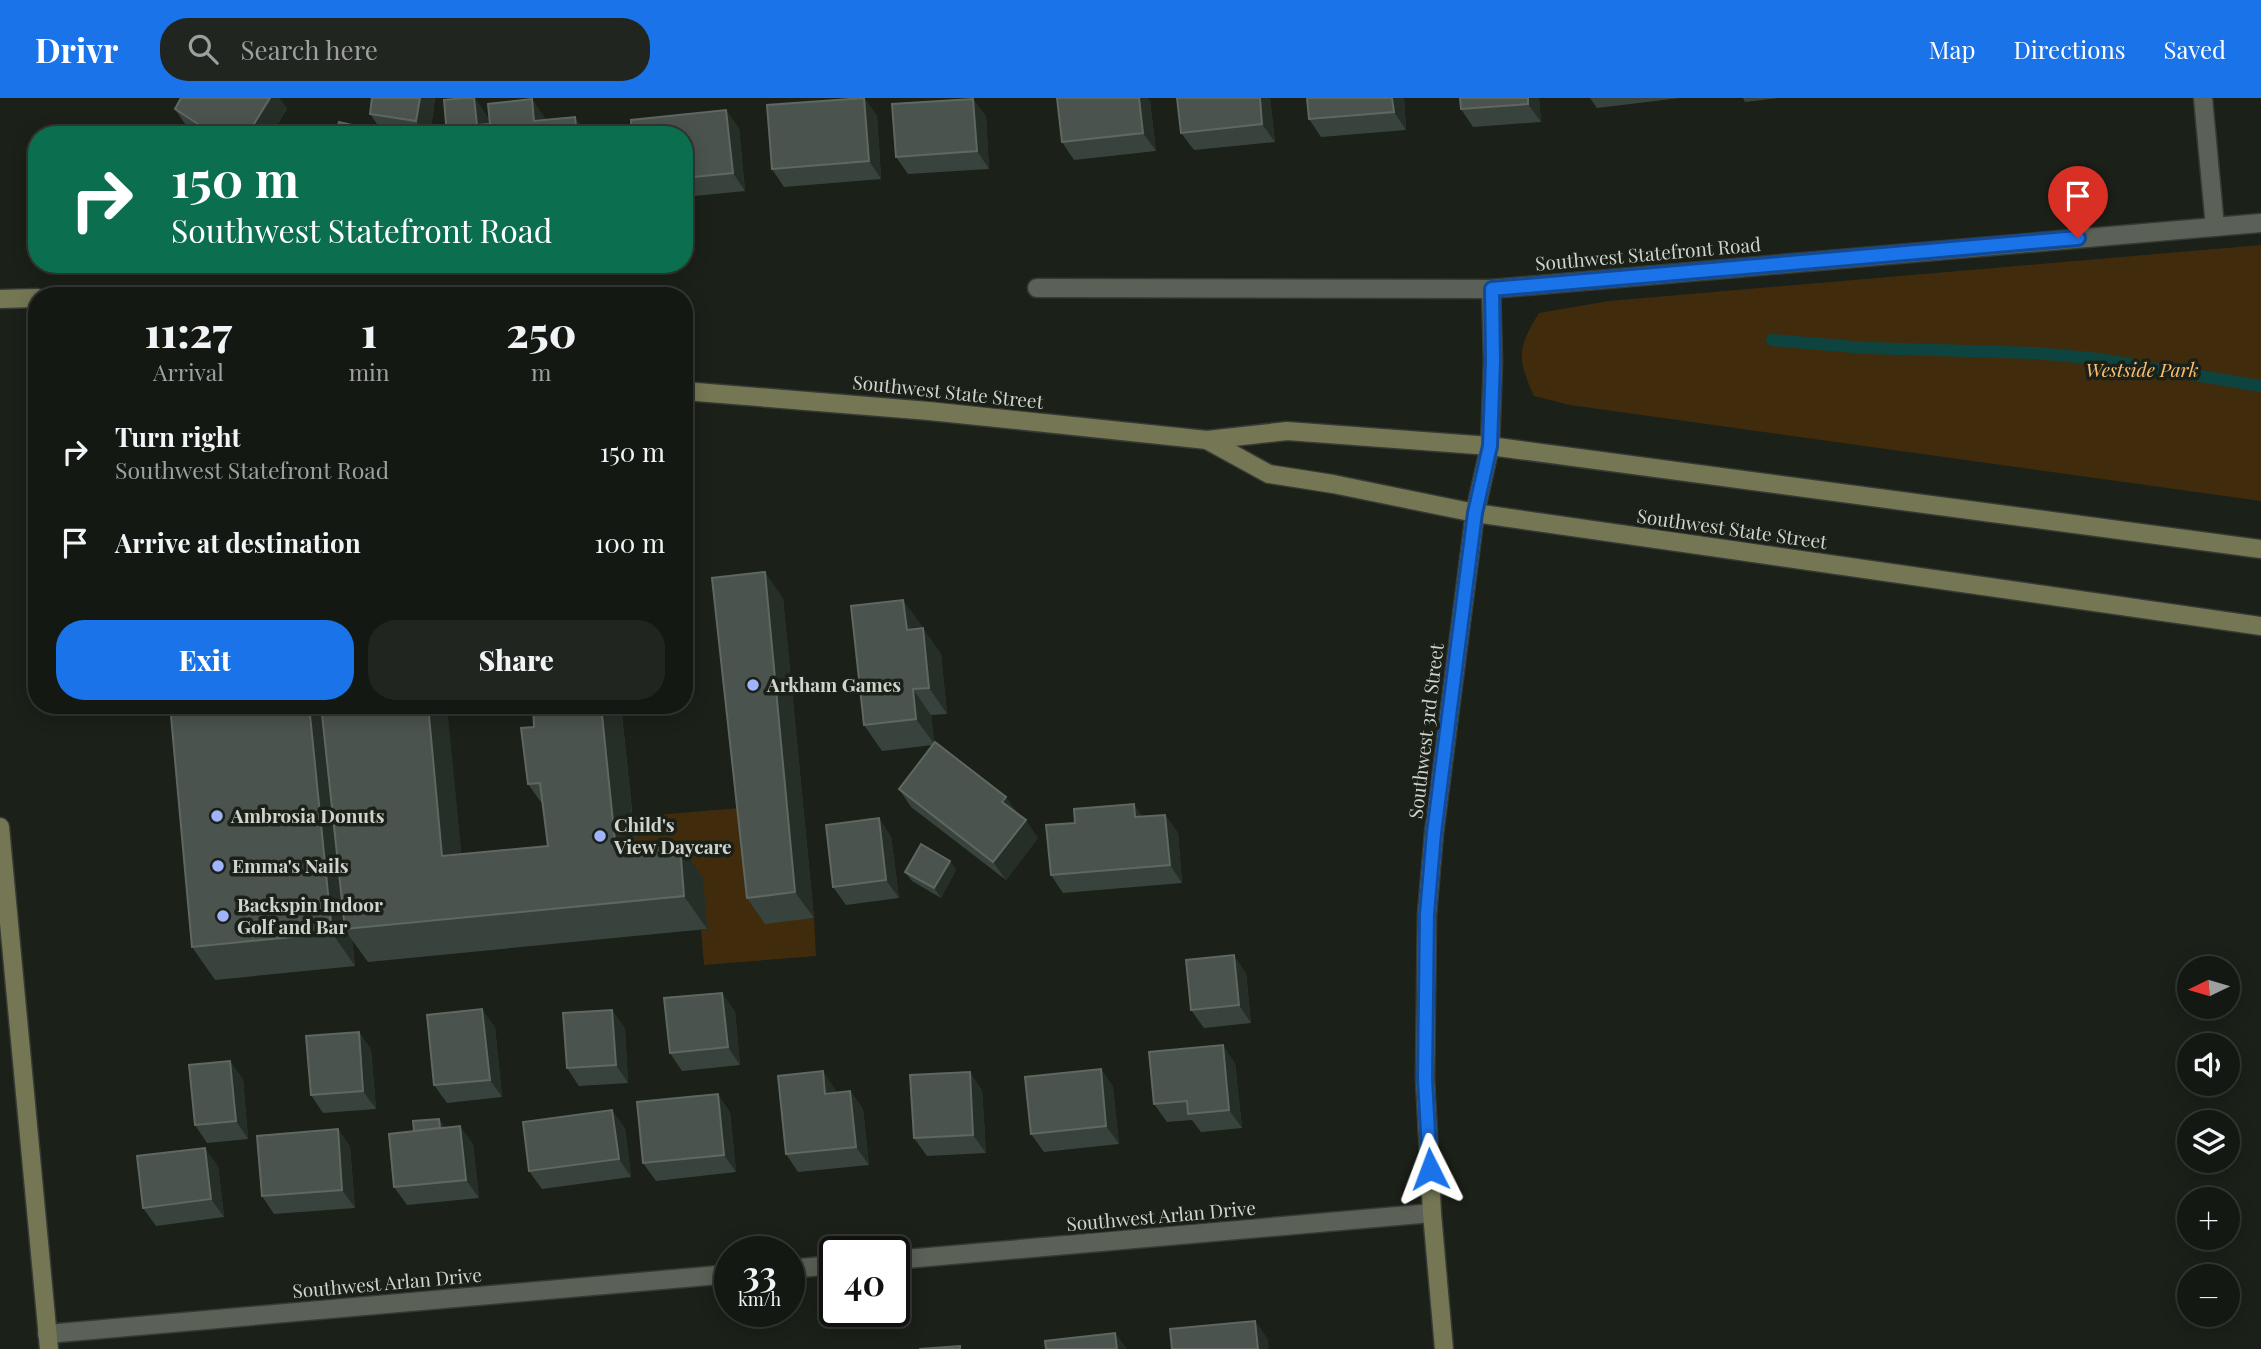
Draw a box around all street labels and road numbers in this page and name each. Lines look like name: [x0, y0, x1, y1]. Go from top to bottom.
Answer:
street label: Southwest Statefront Road: [1534, 230, 1762, 276]
street label: Southwest State Street: [851, 368, 1045, 414]
street label: Southwest State Street: [1635, 502, 1829, 554]
street label: Southwest 3rd Street: [1401, 641, 1449, 820]
street label: Southwest Arlan Drive: [1065, 1194, 1257, 1236]
street label: Southwest Arlan Drive: [291, 1261, 483, 1303]

